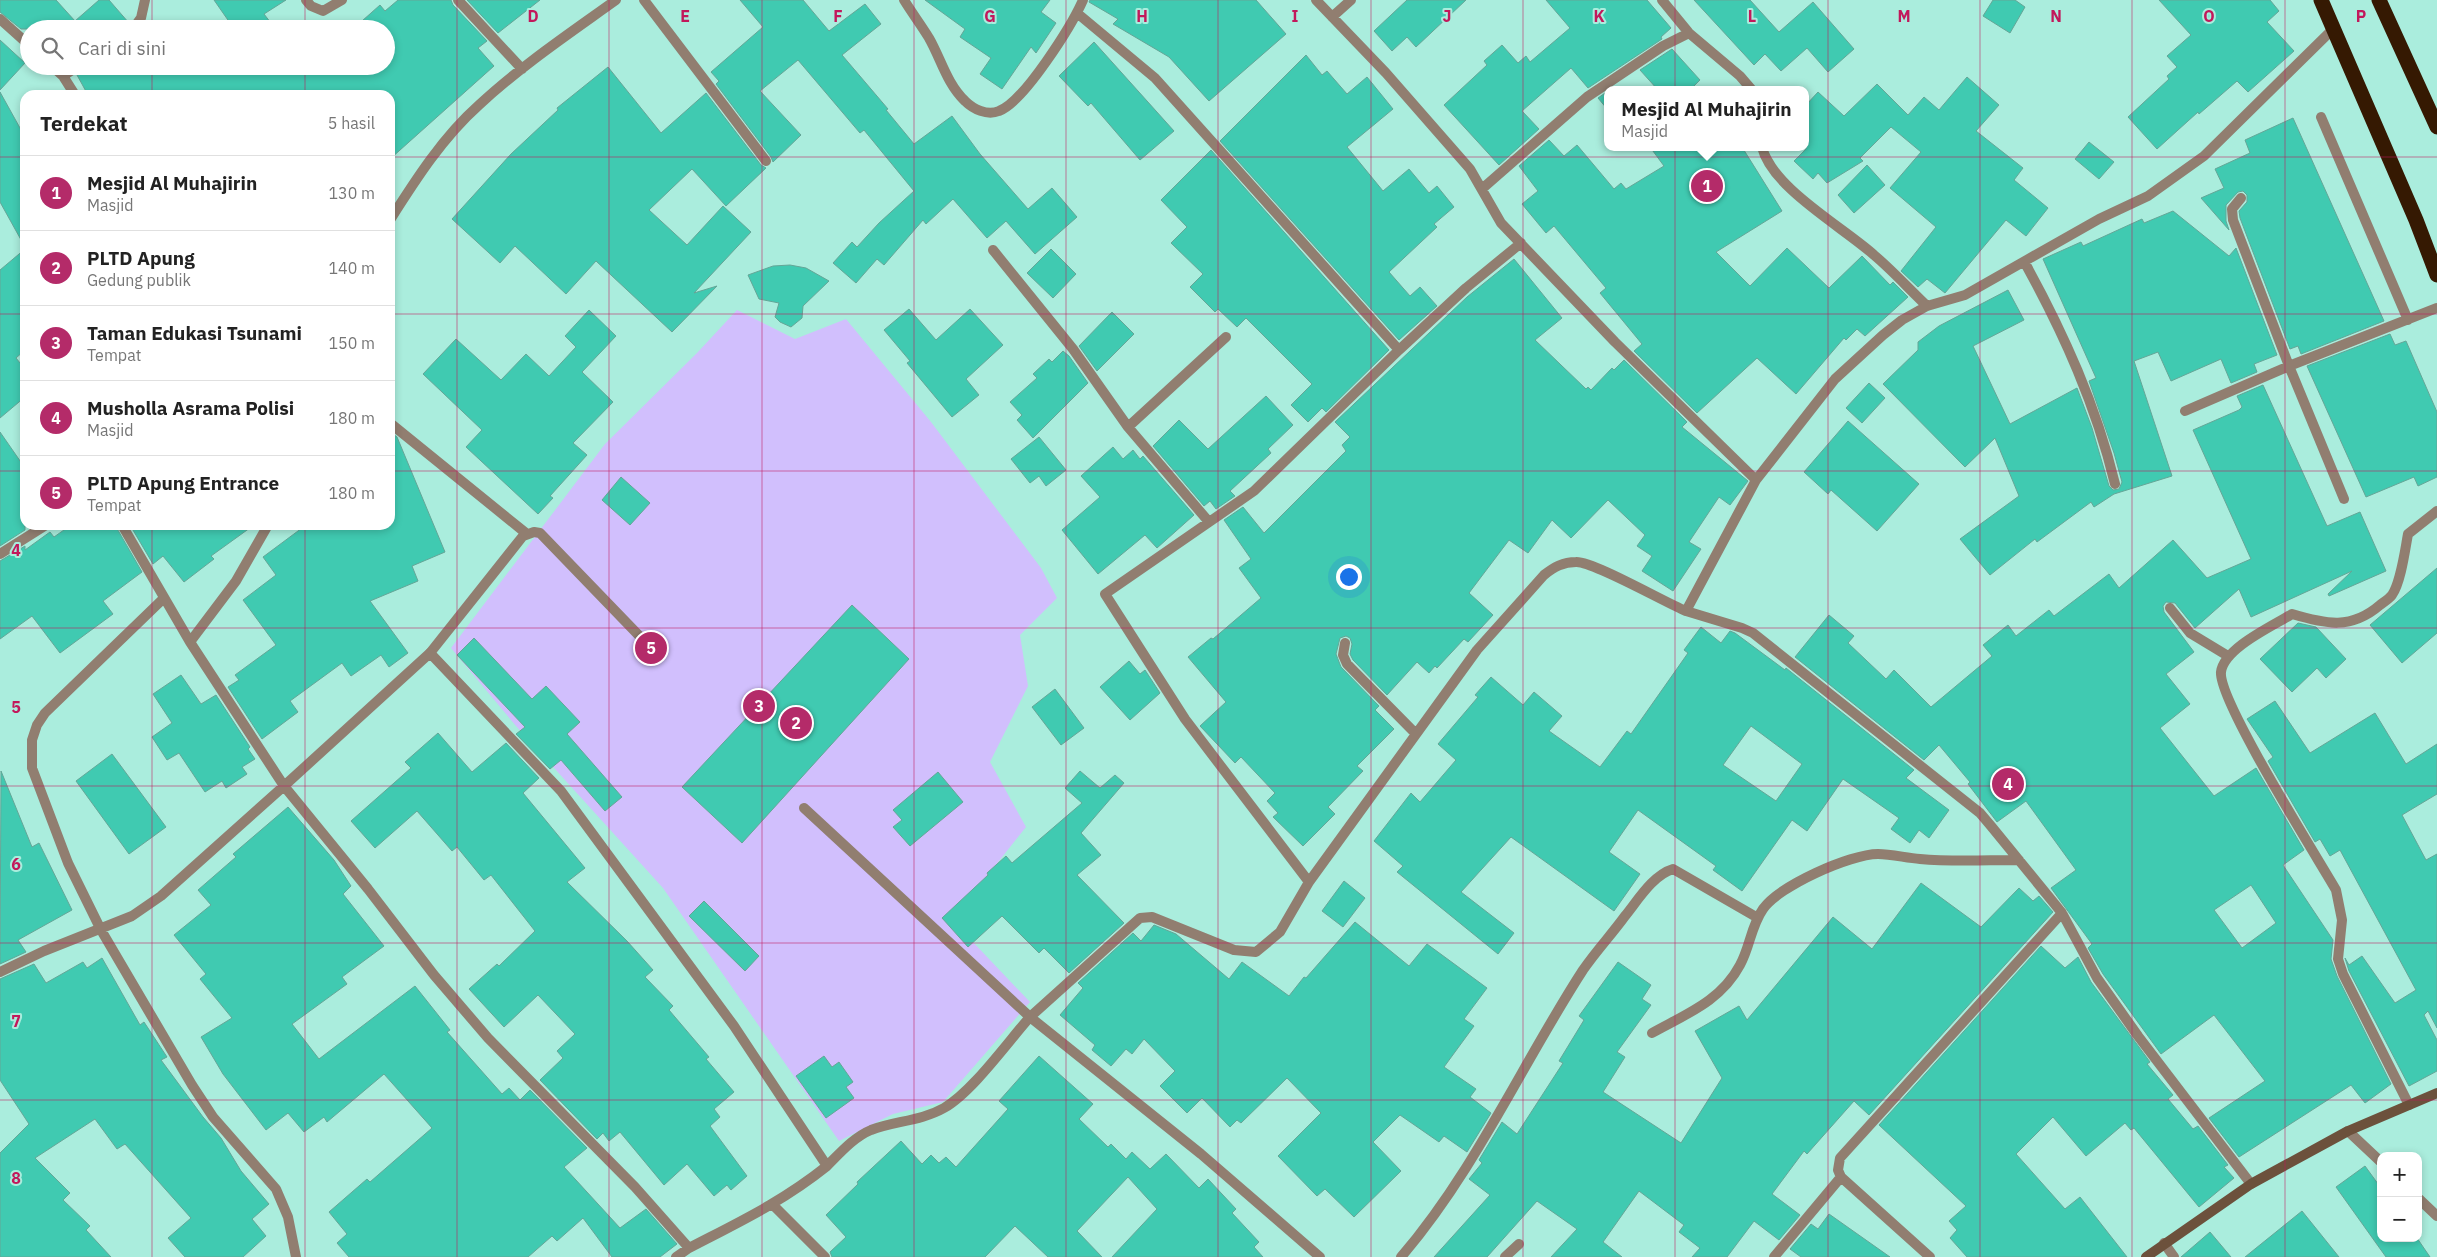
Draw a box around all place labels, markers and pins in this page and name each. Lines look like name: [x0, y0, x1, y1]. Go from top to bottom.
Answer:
pin: 1: [1691, 167, 1723, 205]
pin: 5: [635, 629, 667, 667]
pin: 3: [743, 687, 775, 725]
pin: 2: [780, 704, 812, 742]
pin: 4: [1992, 765, 2024, 803]

